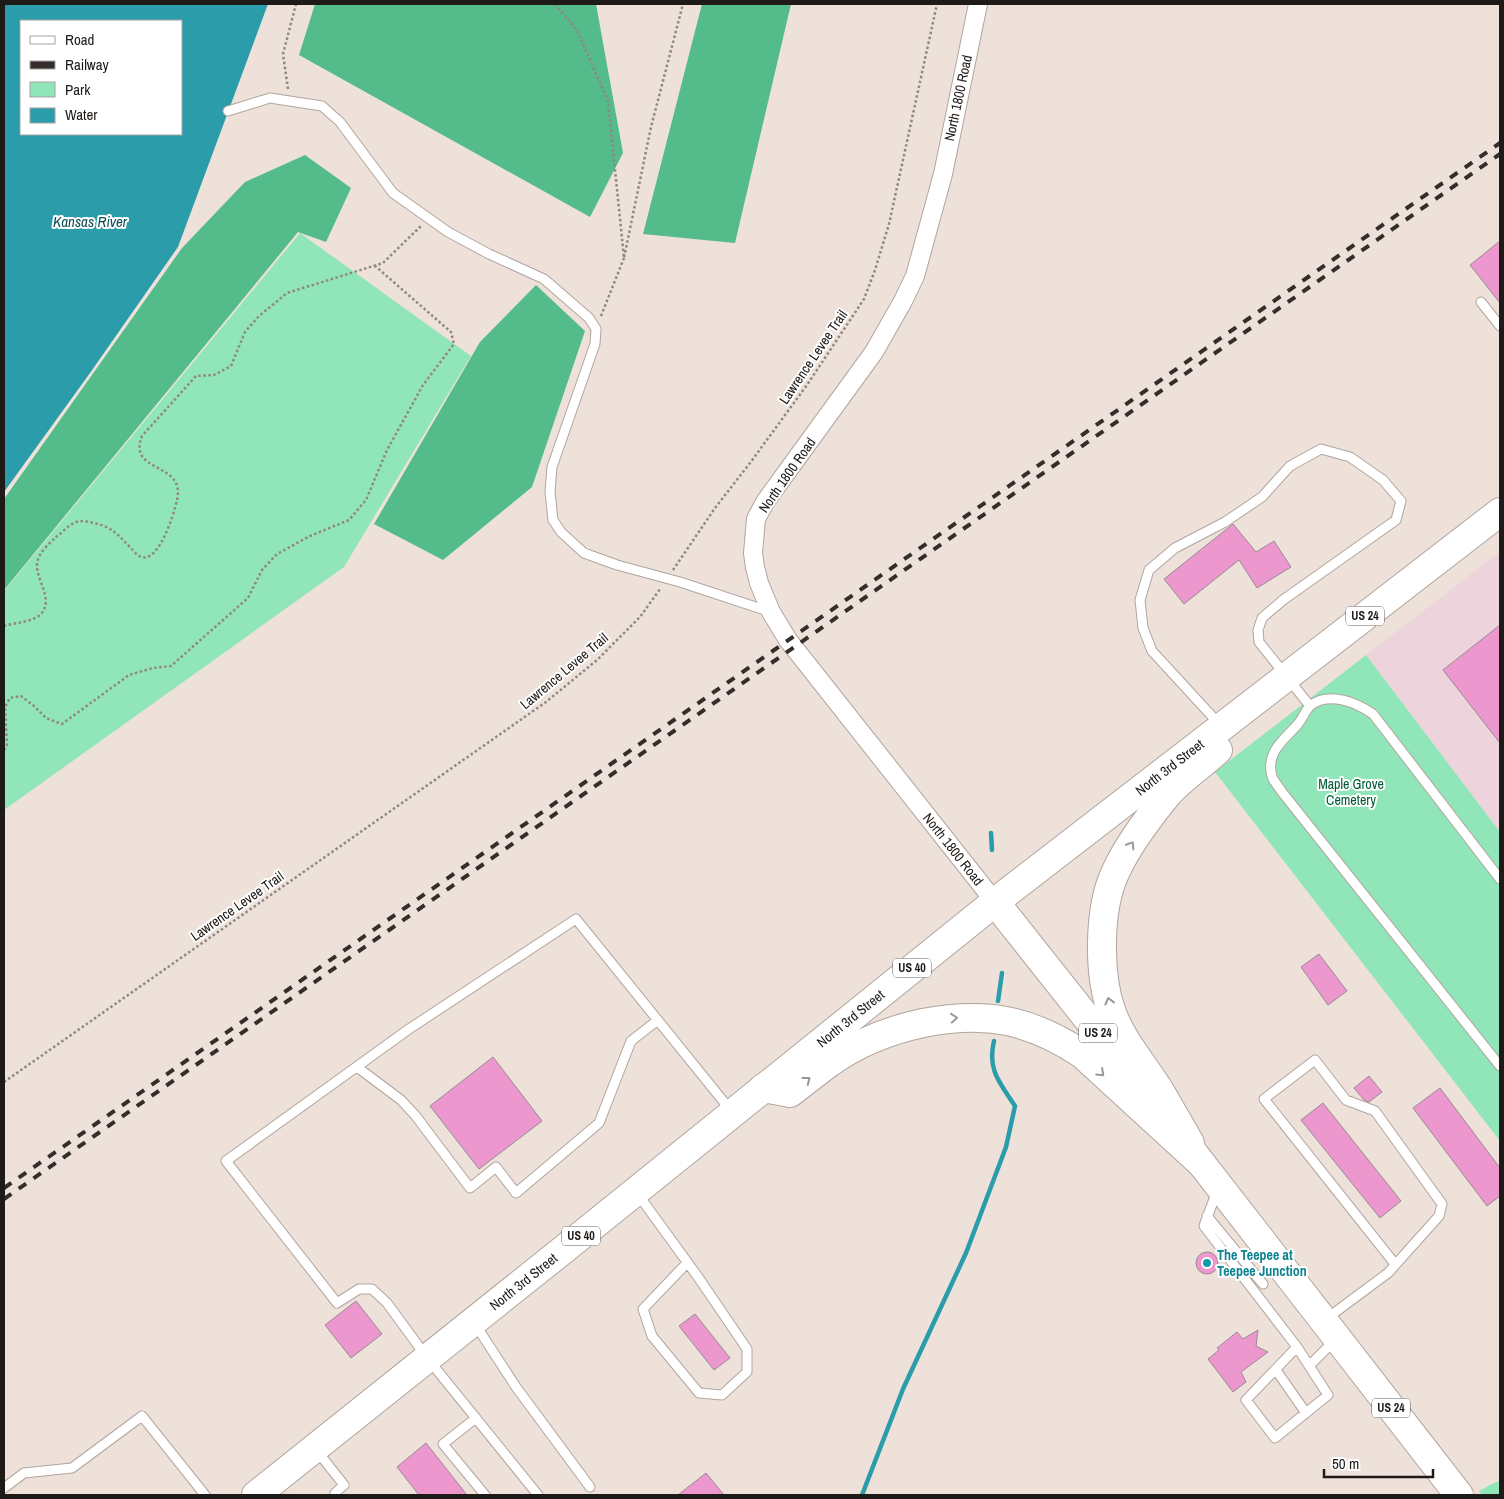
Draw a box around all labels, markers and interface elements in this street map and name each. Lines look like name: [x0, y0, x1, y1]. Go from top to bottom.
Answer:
legend: [20, 20, 182, 135]
text: Road: [65, 29, 94, 50]
street label: North 1800 Road: [940, 53, 976, 143]
text: Railway: [65, 54, 110, 75]
text: Park: [65, 79, 91, 100]
text: Water: [65, 104, 97, 125]
water label: Kansas River: [53, 211, 128, 232]
street label: Lawrence Levee Trail: [775, 306, 851, 408]
street label: North 1800 Road: [755, 434, 819, 516]
road number: US 24: [1346, 606, 1384, 626]
street label: Lawrence Levee Trail: [516, 629, 612, 713]
street label: North 3rd Street: [1132, 735, 1207, 799]
park label: Maple Grove Cemetery: [1318, 775, 1384, 809]
street label: North 1800 Road: [919, 809, 988, 889]
one-way arrow: [1125, 841, 1135, 850]
street label: Lawrence Levee Trail: [187, 867, 287, 945]
road number: US 40: [893, 958, 931, 978]
street label: North 3rd Street: [813, 986, 888, 1051]
one-way arrow: [1104, 996, 1115, 1005]
one-way arrow: [950, 1013, 958, 1024]
road number: US 24: [1079, 1024, 1117, 1042]
one-way arrow: [1096, 1067, 1105, 1076]
one-way arrow: [801, 1078, 810, 1086]
road number: US 40: [562, 1226, 600, 1246]
place label: The Teepee at Teepee Junction: [1217, 1246, 1307, 1280]
street label: North 3rd Street: [486, 1249, 561, 1314]
marker: The Teepee at Teepee Junction: [1201, 1257, 1213, 1269]
road number: US 24: [1372, 1399, 1410, 1418]
scale bar: [1324, 1446, 1433, 1478]
text: 50 m: [1332, 1453, 1359, 1474]

